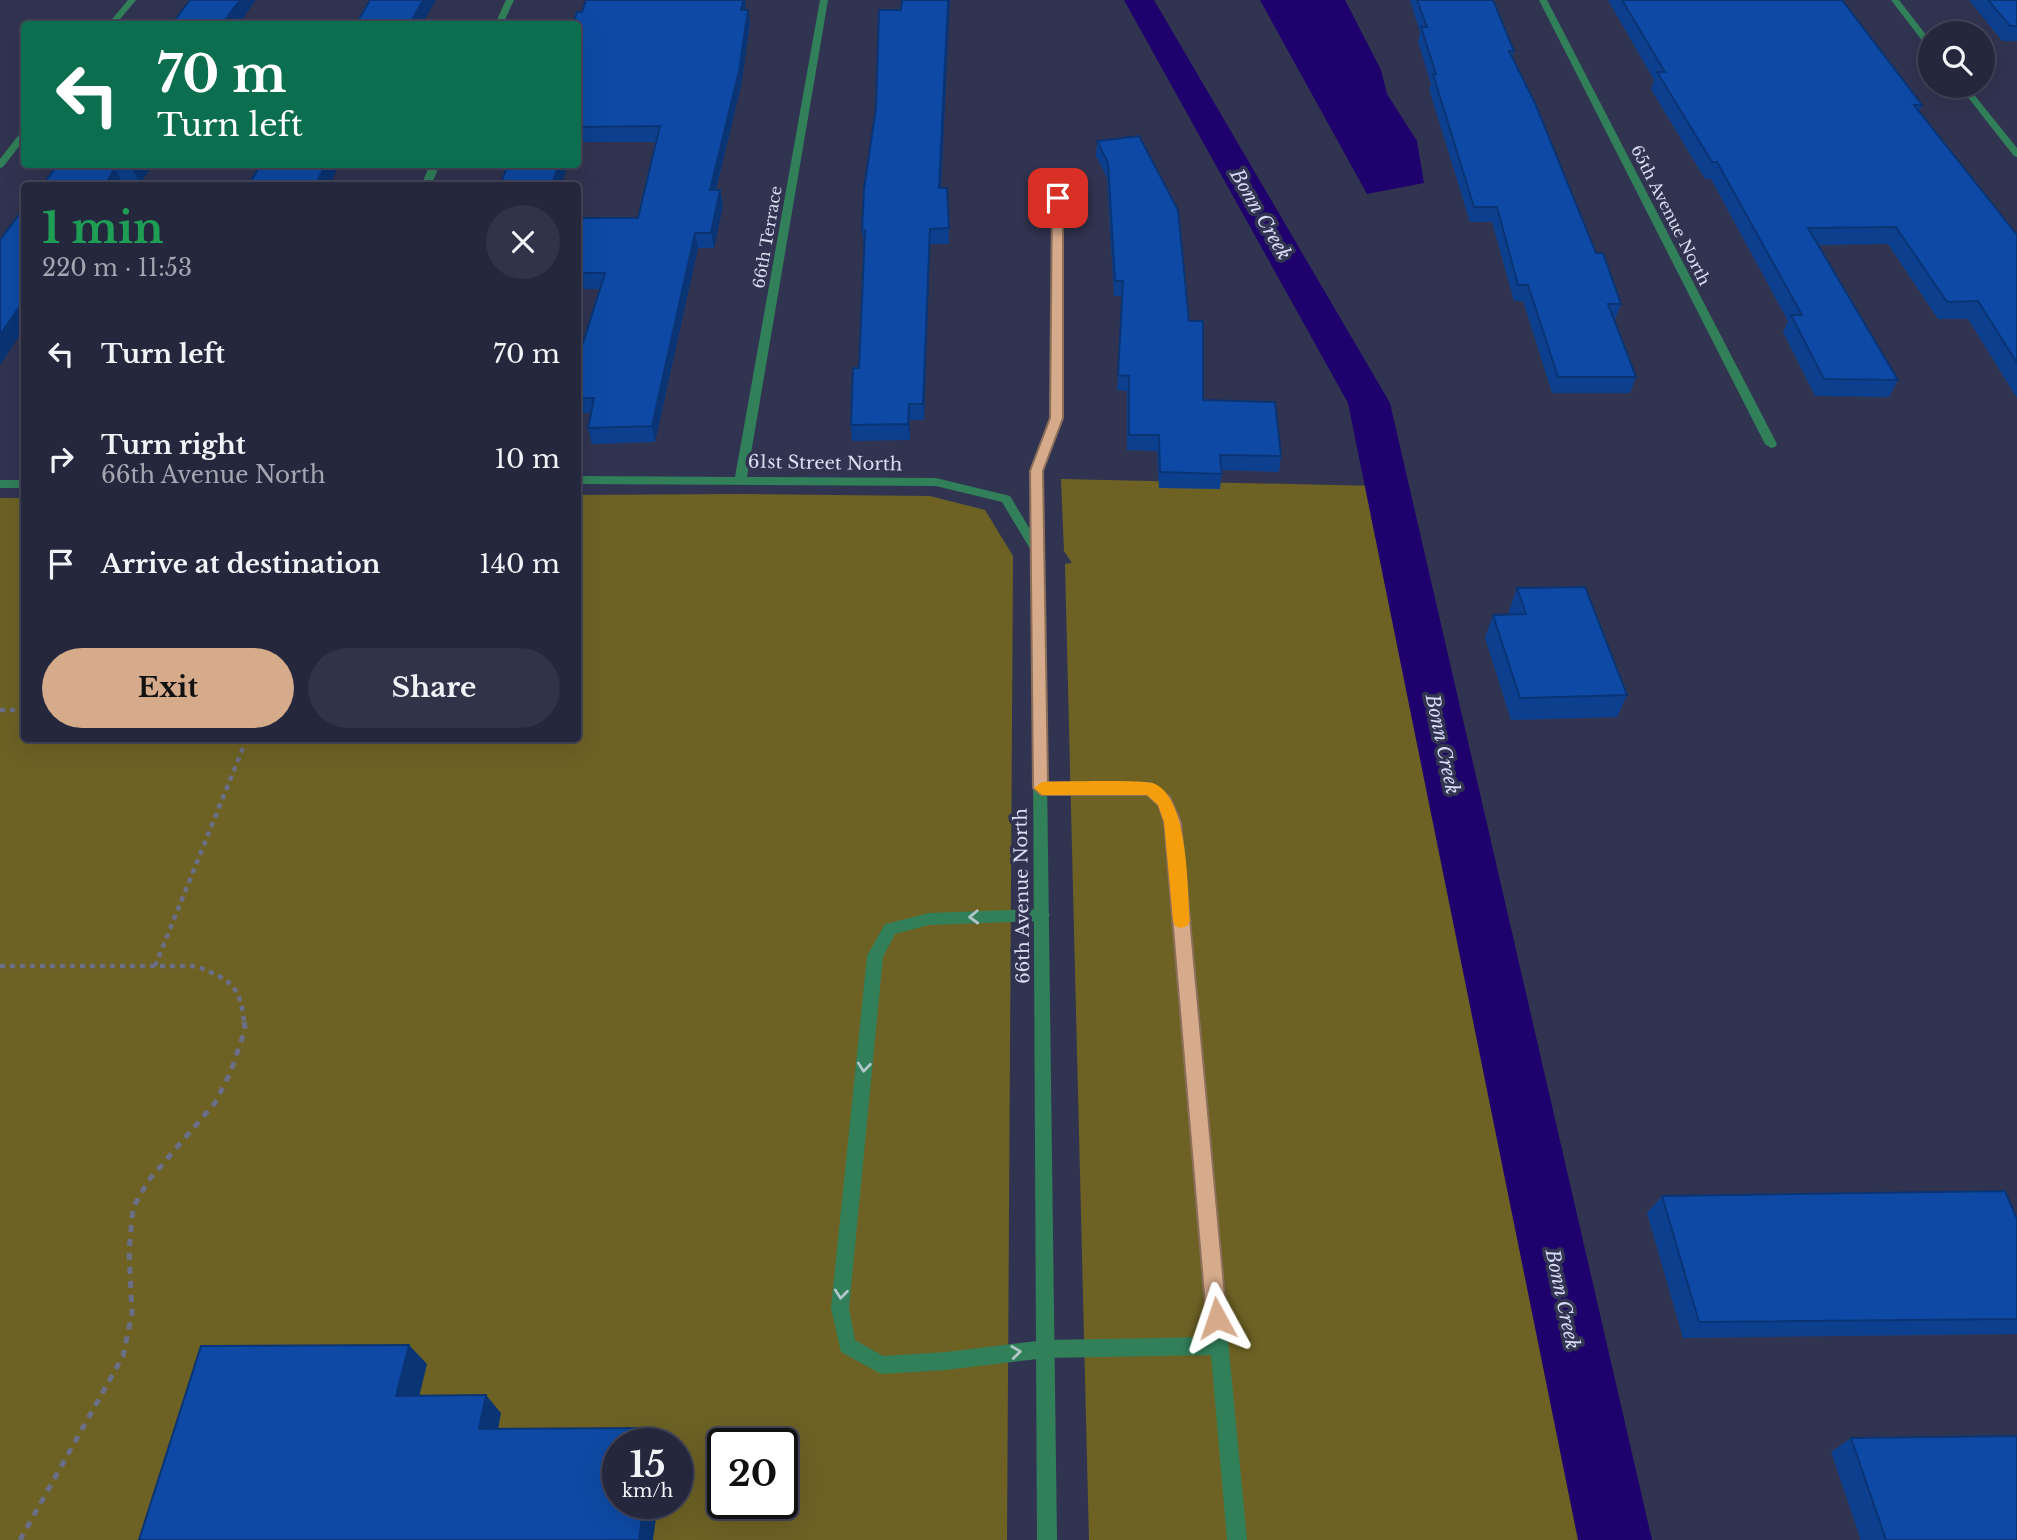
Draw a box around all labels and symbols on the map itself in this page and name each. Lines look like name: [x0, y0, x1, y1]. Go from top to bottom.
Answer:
street label: 65th Avenue North: [1627, 141, 1715, 289]
water label: Bonn Creek: [1225, 164, 1296, 264]
pin: [1028, 168, 1088, 228]
street label: 66th Terrace: [748, 184, 786, 290]
street label: 61st Street North: [748, 451, 902, 475]
water label: Bonn Creek: [1420, 691, 1464, 796]
street label: 66th Avenue North: [1009, 808, 1035, 984]
one-way arrow: [968, 909, 978, 925]
one-way arrow: [857, 1062, 872, 1073]
water label: Bonn Creek: [1540, 1246, 1584, 1351]
position arrow: [1180, 1281, 1254, 1355]
one-way arrow: [834, 1289, 849, 1300]
one-way arrow: [1010, 1345, 1022, 1360]
speed limit sign: 20: [707, 1428, 798, 1519]

